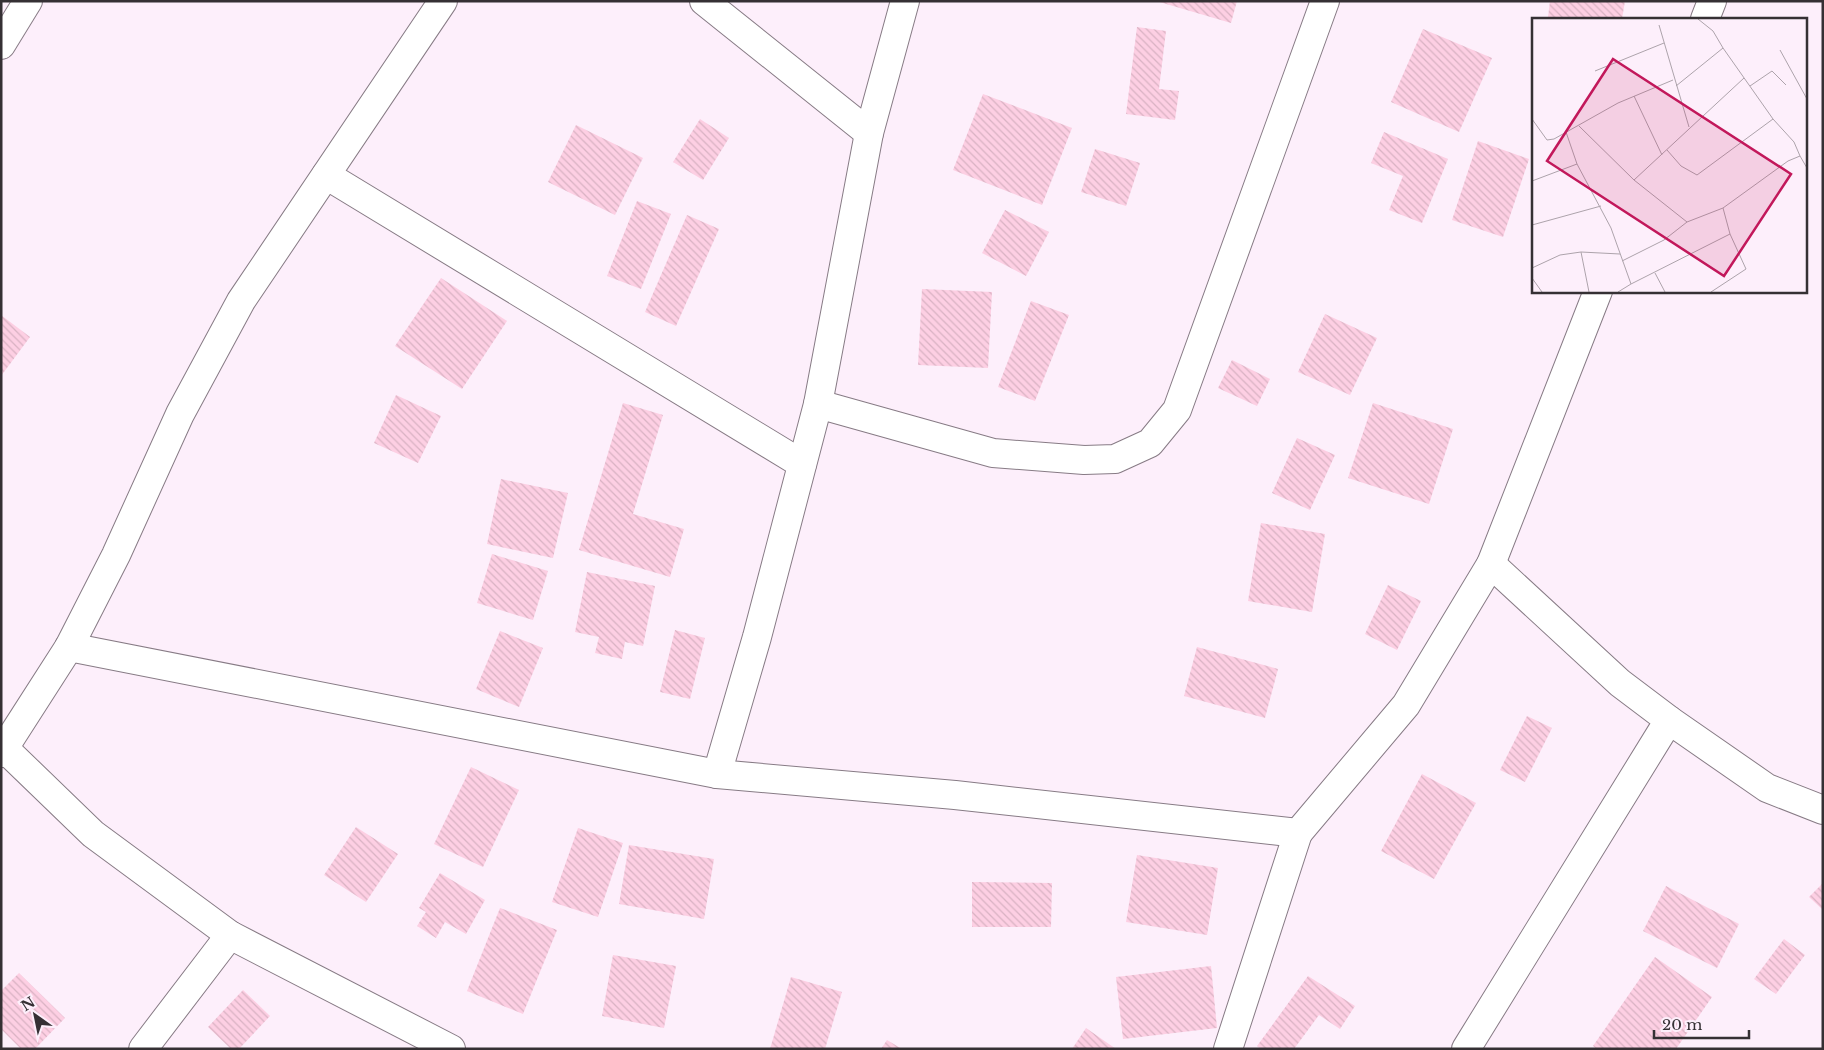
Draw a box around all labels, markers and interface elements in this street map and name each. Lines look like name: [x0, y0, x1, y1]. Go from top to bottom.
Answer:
inset map: [1532, 18, 1806, 292]
north arrow: [10, 990, 60, 1040]
text: N: [17, 993, 38, 1015]
scale bar: [1654, 1008, 1749, 1040]
text: 20 m: [1662, 1015, 1702, 1034]

